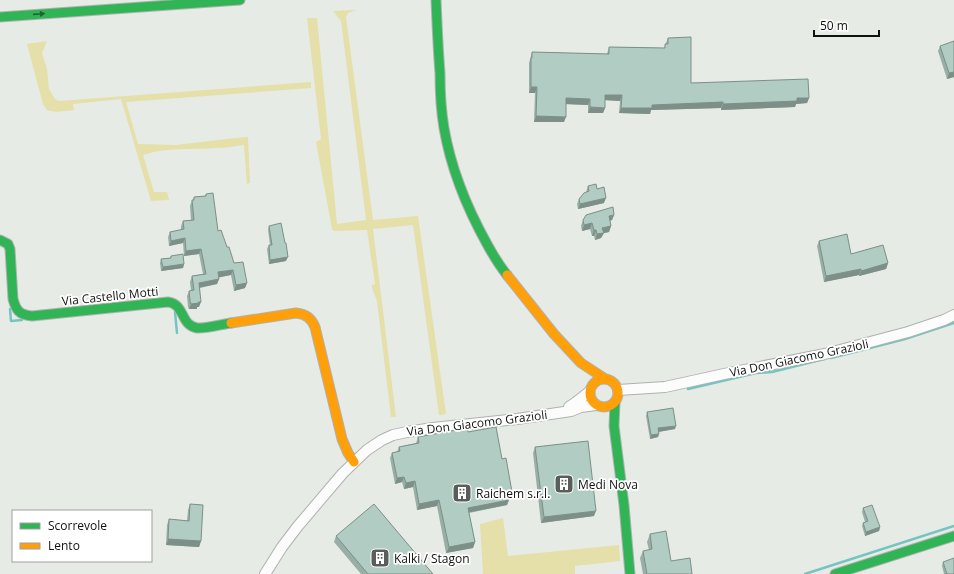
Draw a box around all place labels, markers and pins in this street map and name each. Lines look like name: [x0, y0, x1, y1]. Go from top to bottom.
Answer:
building icon: Medi Nova: [553, 473, 575, 495]
place label: Medi Nova: [578, 476, 638, 493]
building icon: Raichem s.r.l.: [451, 482, 473, 504]
place label: Raichem s.r.l.: [476, 485, 550, 502]
building icon: Kalki / Stagon: [369, 547, 391, 569]
place label: Kalki / Stagon: [394, 550, 470, 567]

